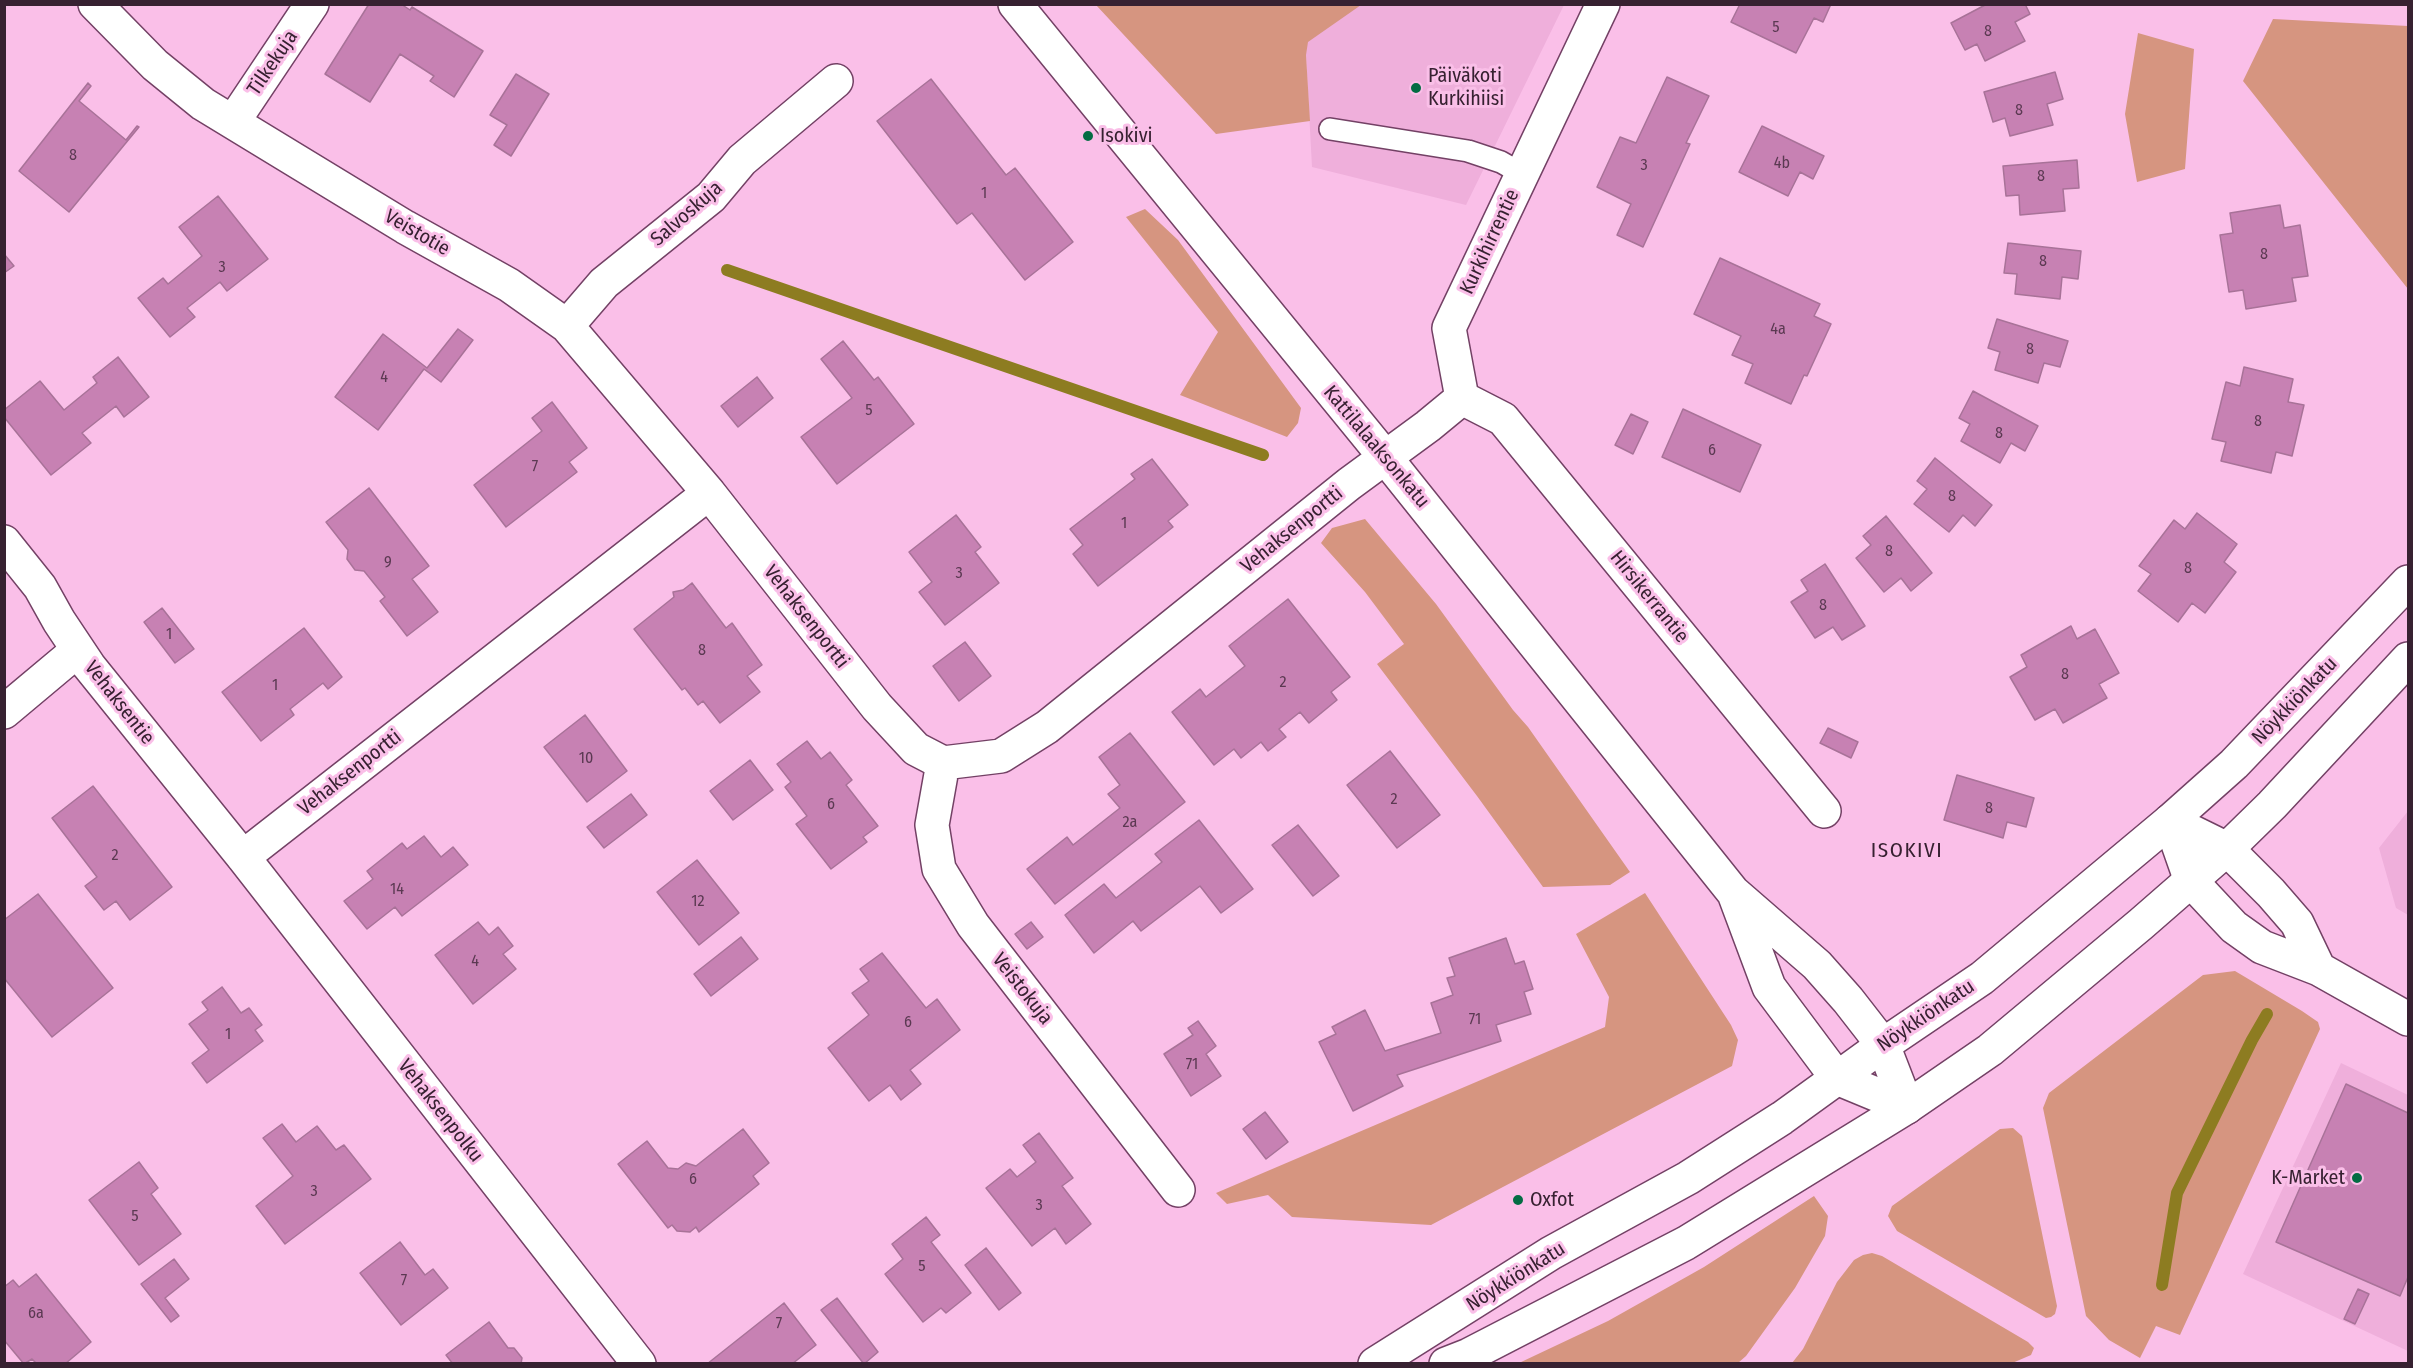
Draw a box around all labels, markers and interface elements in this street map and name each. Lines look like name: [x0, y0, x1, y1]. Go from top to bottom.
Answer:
house number: 5: [1772, 18, 1780, 38]
house number: 8: [1984, 22, 1992, 42]
street label: Tilkekuja: [243, 26, 303, 100]
place label: Päiväkoti Kurkihiisi: [1428, 64, 1504, 111]
marker: Päiväkoti Kurkihiisi: [1409, 81, 1423, 95]
house number: 8: [2015, 101, 2023, 121]
place label: Isokivi: [1100, 124, 1153, 148]
marker: Isokivi: [1081, 129, 1095, 143]
house number: 8: [69, 146, 77, 166]
house number: 4b: [1774, 154, 1790, 174]
house number: 3: [1640, 156, 1648, 176]
house number: 8: [2037, 167, 2045, 187]
street label: Salvoskuja: [646, 176, 728, 252]
house number: 1: [981, 184, 987, 204]
street label: Kurkihirrentie: [1455, 186, 1525, 298]
street label: Veistotie: [380, 205, 454, 261]
house number: 8: [2260, 245, 2268, 265]
house number: 8: [2039, 252, 2047, 272]
house number: 3: [218, 258, 226, 278]
house number: 4a: [1770, 320, 1786, 340]
house number: 8: [2026, 340, 2034, 360]
house number: 4: [380, 368, 388, 388]
street label: Kattilalaaksonkatu: [1318, 381, 1434, 513]
house number: 5: [865, 401, 873, 421]
house number: 8: [2254, 412, 2262, 432]
house number: 8: [1995, 424, 2003, 444]
house number: 6: [1708, 441, 1716, 461]
house number: 7: [532, 457, 538, 477]
street label: Vehaksenportti: [1236, 482, 1348, 578]
house number: 8: [1948, 487, 1956, 507]
house number: 1: [1121, 514, 1127, 534]
house number: 8: [1885, 542, 1893, 562]
street label: Hirsikerrantie: [1605, 546, 1693, 648]
house number: 9: [384, 553, 392, 573]
house number: 8: [2184, 559, 2192, 579]
street label: Vehaksenportti: [758, 561, 854, 673]
house number: 3: [955, 564, 963, 584]
house number: 8: [1819, 596, 1827, 616]
house number: 1: [166, 625, 172, 645]
house number: 8: [698, 641, 706, 661]
street label: Nöykkiönkatu: [2247, 652, 2343, 750]
street label: Vehaksentie: [79, 656, 159, 750]
house number: 8: [2061, 665, 2069, 685]
house number: 2: [1279, 673, 1287, 693]
house number: 1: [272, 676, 278, 696]
street label: Vehaksenportti: [294, 725, 406, 821]
house number: 10: [579, 749, 593, 769]
house number: 2: [1390, 790, 1398, 810]
house number: 6: [827, 795, 835, 815]
house number: 8: [1985, 799, 1993, 819]
house number: 2a: [1123, 813, 1137, 833]
district label: ISOKIVI: [1871, 838, 1943, 864]
house number: 2: [111, 846, 119, 866]
house number: 14: [390, 880, 404, 900]
house number: 12: [691, 892, 705, 912]
street label: Veistokuja: [987, 948, 1057, 1030]
house number: 4: [471, 952, 479, 972]
street label: Nöykkiönkatu: [1873, 975, 1979, 1057]
house number: 71: [1469, 1010, 1481, 1030]
house number: 6: [904, 1013, 912, 1033]
house number: 1: [225, 1025, 231, 1045]
street label: Vehaksenpolku: [392, 1055, 488, 1167]
house number: 71: [1186, 1055, 1198, 1075]
place label: K-Market: [2271, 1166, 2345, 1190]
house number: 6: [689, 1170, 697, 1190]
marker: K-Market: [2350, 1171, 2364, 1185]
house number: 3: [310, 1182, 318, 1202]
place label: Oxfot: [1530, 1188, 1574, 1212]
marker: Oxfot: [1511, 1193, 1525, 1207]
house number: 3: [1035, 1196, 1043, 1216]
house number: 5: [131, 1207, 139, 1227]
street label: Nöykkiönkatu: [1462, 1237, 1570, 1317]
house number: 5: [918, 1257, 926, 1277]
house number: 7: [401, 1271, 407, 1291]
house number: 6a: [28, 1304, 44, 1324]
house number: 7: [776, 1314, 782, 1334]

